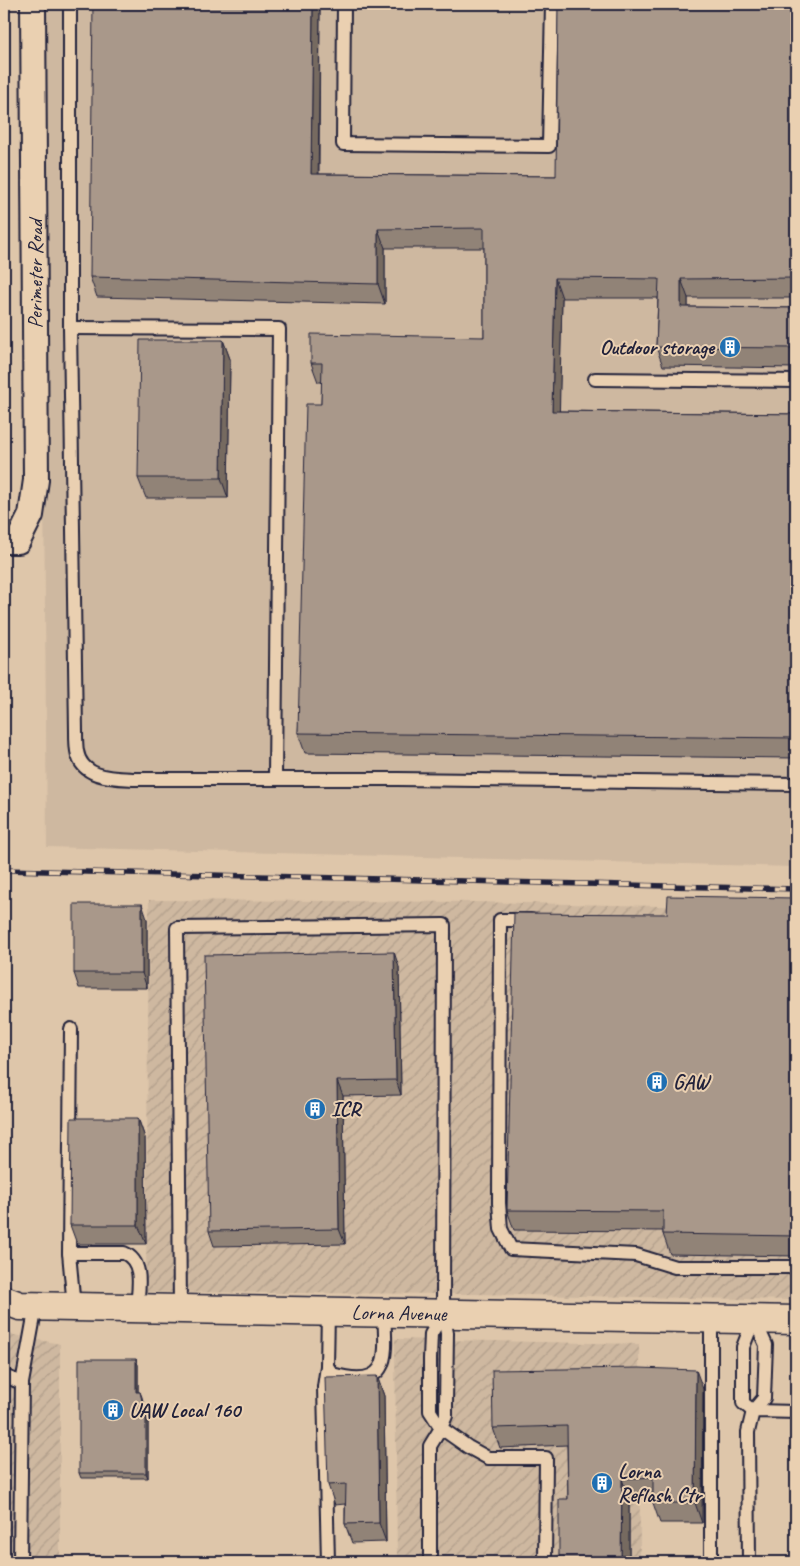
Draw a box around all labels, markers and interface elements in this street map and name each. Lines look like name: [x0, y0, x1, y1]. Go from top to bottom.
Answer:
street label: Perimeter Road: [22, 216, 48, 329]
place label: Outdoor storage: [600, 334, 716, 360]
building icon: Outdoor storage: [718, 335, 742, 359]
place label: GAW: [673, 1069, 712, 1095]
building icon: GAW: [645, 1070, 669, 1094]
place label: ICR: [331, 1096, 362, 1122]
building icon: ICR: [303, 1097, 327, 1121]
street label: Lorna Avenue: [351, 1299, 448, 1327]
place label: UAW Local 160: [129, 1397, 243, 1423]
building icon: UAW Local 160: [101, 1398, 125, 1422]
place label: Lorna Reflash Ctr: [618, 1458, 704, 1508]
building icon: Lorna Reflash Ctr: [590, 1471, 614, 1495]

